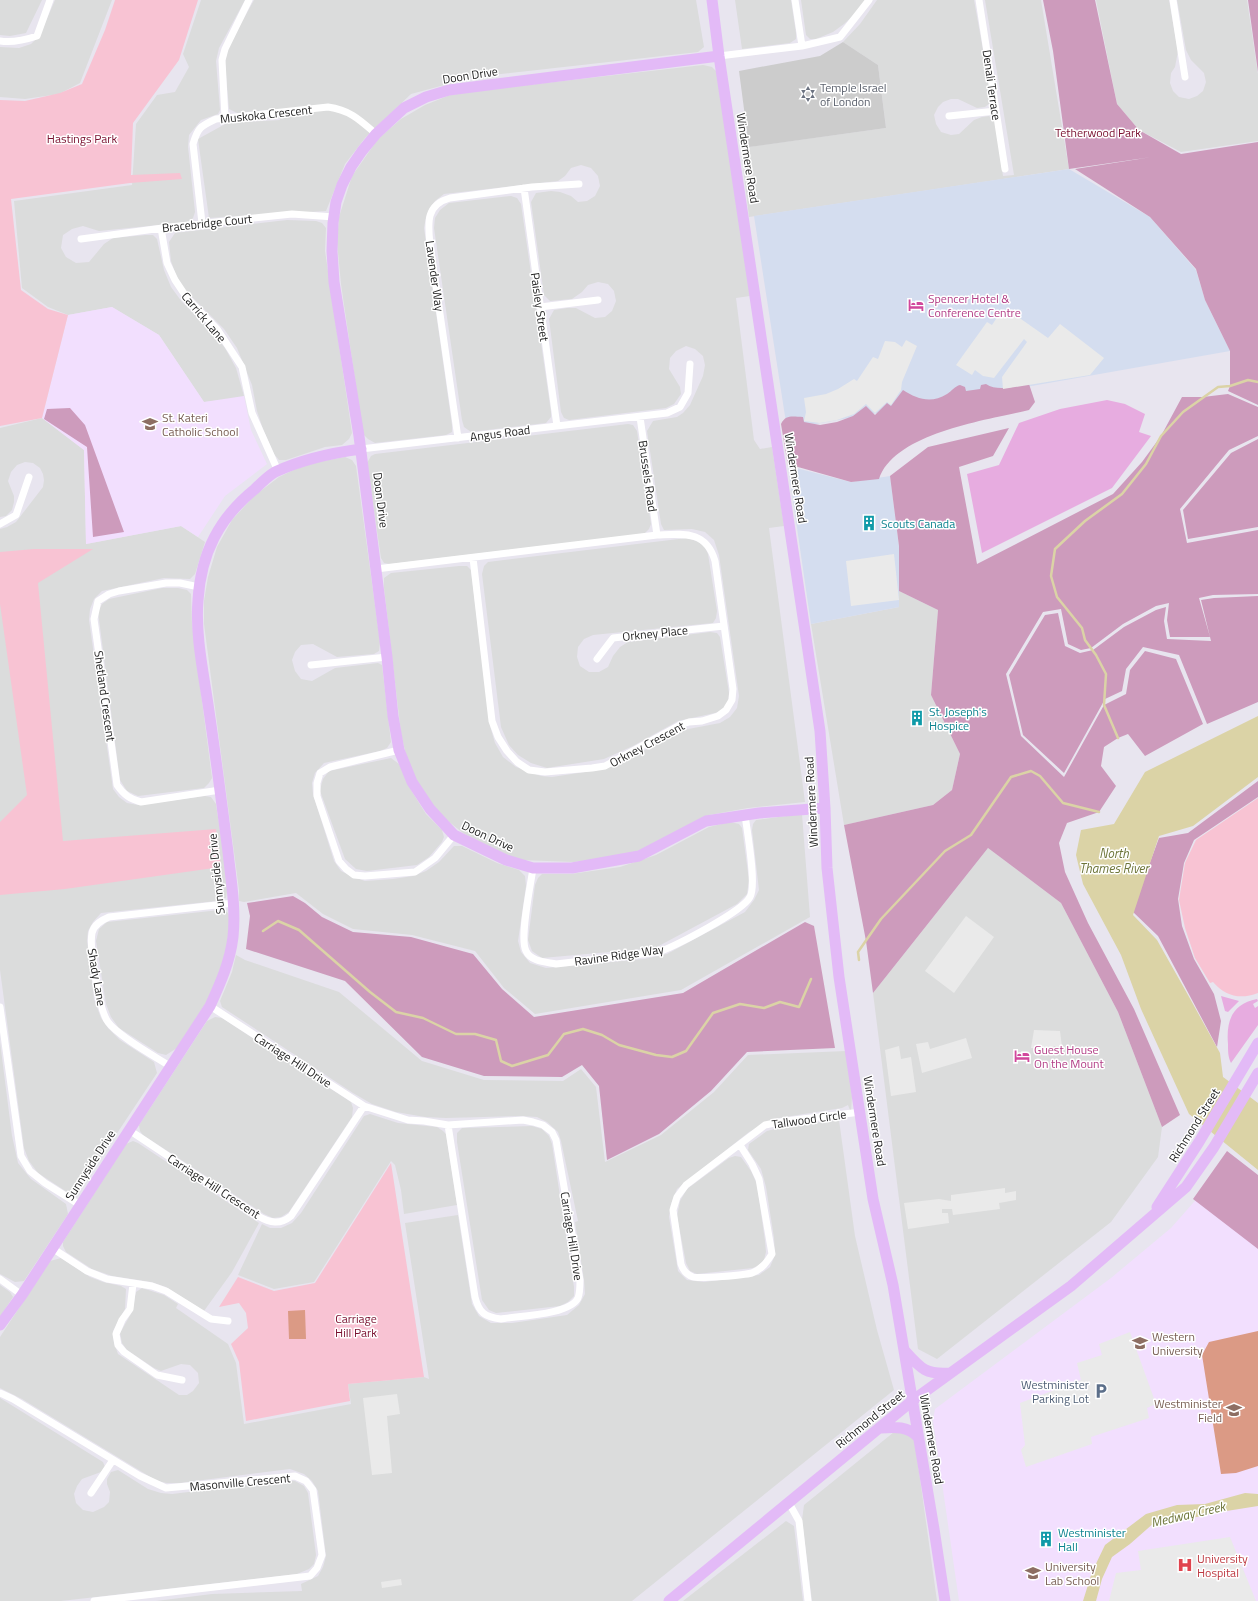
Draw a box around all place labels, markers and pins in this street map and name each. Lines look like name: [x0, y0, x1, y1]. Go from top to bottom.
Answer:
place label: Temple Israel of London: [820, 78, 887, 111]
synagogue icon: Temple Israel of London: [799, 85, 817, 103]
place label: Spencer Hotel & Conference Centre: [928, 289, 1021, 322]
hotel icon: Spencer Hotel & Conference Centre: [907, 296, 925, 314]
place label: St. Kateri Catholic School: [162, 408, 238, 441]
school or university icon: St. Kateri Catholic School: [141, 415, 159, 433]
building icon: Scouts Canada: [860, 514, 878, 532]
place label: Scouts Canada: [881, 514, 955, 533]
place label: St. Joseph's Hospice: [929, 702, 987, 735]
building icon: St. Joseph's Hospice: [908, 709, 926, 727]
place label: Guest House On the Mount: [1034, 1040, 1104, 1073]
hotel icon: Guest House On the Mount: [1013, 1047, 1031, 1065]
place label: Western University: [1152, 1327, 1203, 1360]
school or university icon: Western University: [1131, 1334, 1149, 1352]
place label: Westminister Parking Lot: [1021, 1375, 1090, 1408]
parking icon: Westminister Parking Lot: [1092, 1382, 1110, 1400]
place label: Westminister Field: [1154, 1394, 1222, 1427]
school or university icon: Westminister Field: [1225, 1401, 1243, 1419]
place label: Westminister Hall: [1058, 1523, 1126, 1556]
building icon: Westminister Hall: [1037, 1530, 1055, 1548]
place label: University Hospital: [1197, 1549, 1248, 1582]
hospital icon: University Hospital: [1176, 1556, 1194, 1574]
place label: University Lab School: [1045, 1557, 1099, 1590]
school or university icon: University Lab School: [1024, 1564, 1042, 1582]

